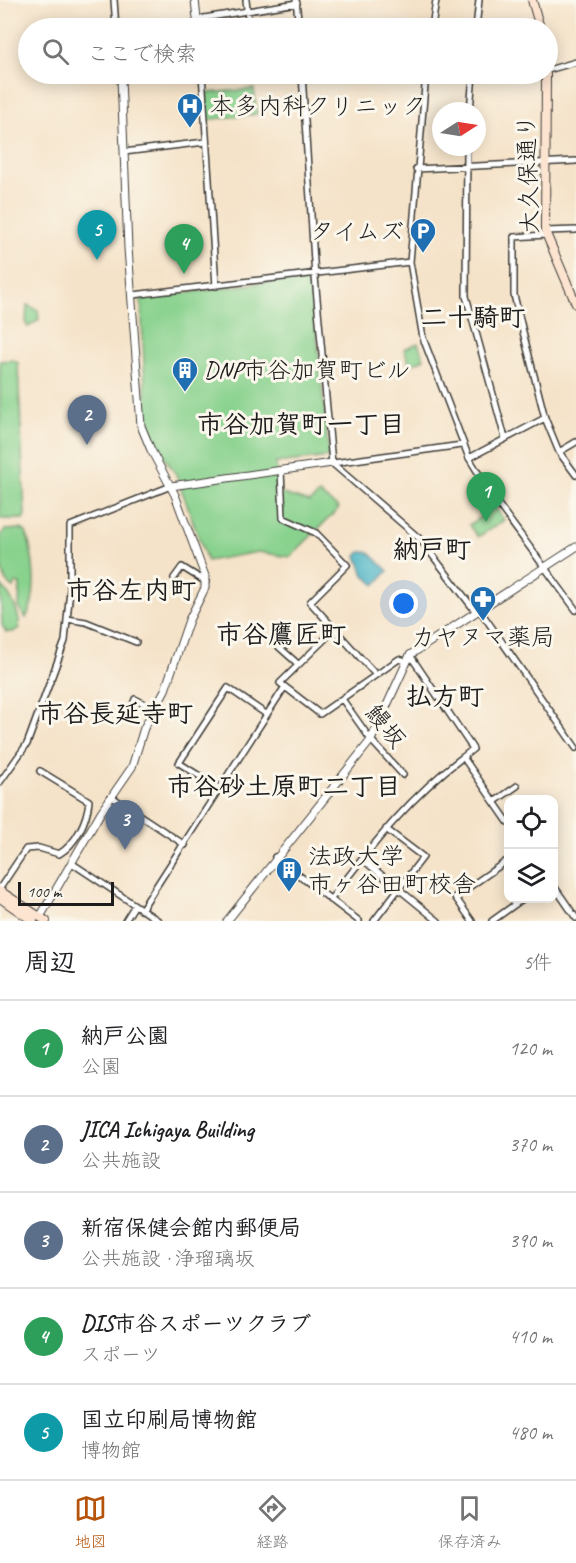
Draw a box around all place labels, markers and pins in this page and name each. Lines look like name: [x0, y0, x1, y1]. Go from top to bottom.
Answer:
hospital icon: 本多内科クリニック: [175, 91, 205, 129]
place label: 本多内科クリニック: [210, 91, 426, 121]
pin: 5: [78, 210, 116, 260]
place label: タイムズ: [310, 216, 404, 246]
parking icon: タイムズ: [408, 216, 438, 254]
pin: 4: [164, 224, 204, 274]
building icon: DNP市谷加賀町ビル: [170, 355, 200, 393]
place label: DNP市谷加賀町ビル: [204, 355, 410, 385]
pin: 2: [68, 396, 106, 445]
pin: 1: [466, 472, 506, 522]
pharmacy icon: カヤヌマ薬局: [468, 584, 498, 622]
place label: カヤヌマ薬局: [411, 622, 555, 652]
pin: 3: [106, 800, 144, 850]
place label: 法政大学 市ヶ谷田町校舎: [308, 841, 476, 899]
building icon: 法政大学 市ヶ谷田町校舎: [274, 855, 304, 893]

